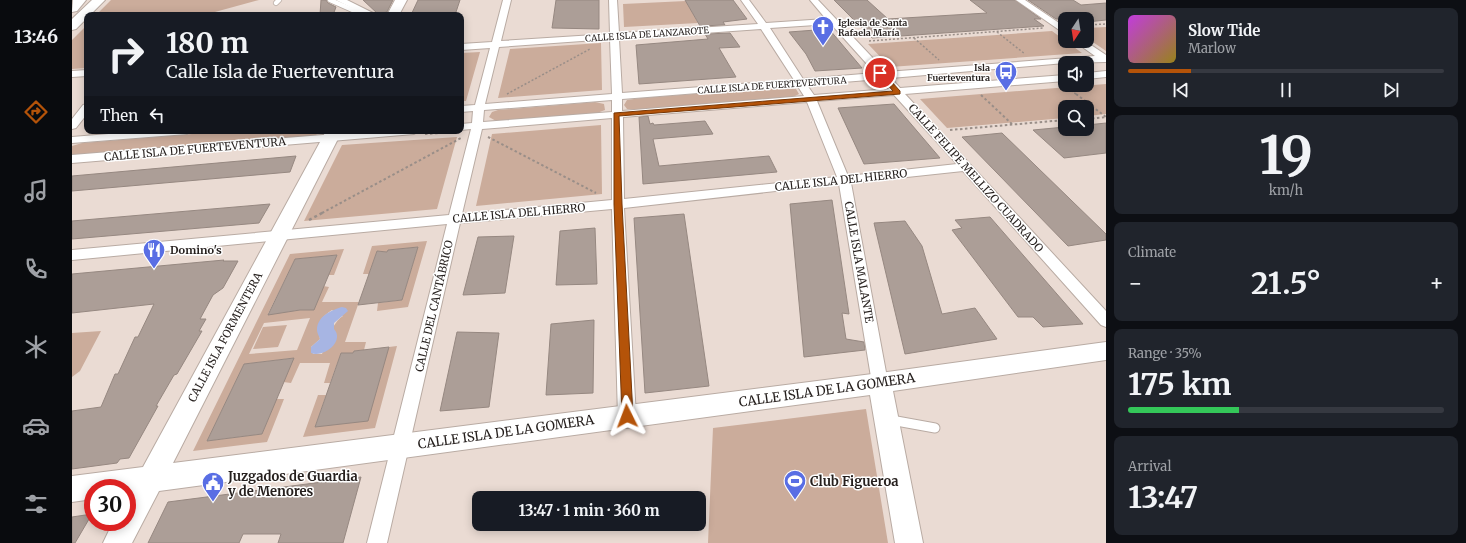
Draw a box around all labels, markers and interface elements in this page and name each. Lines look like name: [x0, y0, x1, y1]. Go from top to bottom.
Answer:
north arrow: [1058, 12, 1094, 48]
map controls: [1058, 12, 1094, 136]
church icon: Iglesia de Santa Rafaela María: [810, 14, 836, 47]
place label: Iglesia de Santa Rafaela María: [838, 17, 907, 38]
text: Slow Tide: [1188, 21, 1260, 40]
street label: CALLE ISLA DE LANZAROTE: [585, 24, 710, 44]
text: 13:46: [14, 25, 58, 48]
text: 180 m: [166, 25, 249, 61]
icon: right: [100, 28, 152, 80]
text: Marlow: [1188, 40, 1236, 57]
pin: [863, 56, 897, 90]
button: sound: [1058, 56, 1094, 92]
bus stop icon: Isla Fuerteventura: [993, 59, 1019, 92]
text: Calle Isla de Fuerteventura: [166, 60, 394, 83]
icon: arrive: [869, 62, 891, 84]
place label: Isla Fuerteventura: [927, 62, 990, 83]
street label: CALLE ISLA DE FUERTEVENTURA: [697, 74, 848, 96]
icon: previous: [1170, 79, 1192, 101]
icon: pause: [1275, 79, 1297, 101]
icon: next: [1380, 79, 1402, 101]
icon: directions: [22, 98, 50, 126]
button: search: [1058, 100, 1094, 136]
street label: CALLE FELIPE MELLIZO CUADRADO: [906, 101, 1046, 255]
icon: left: [146, 104, 168, 126]
text: Then: [100, 106, 138, 125]
text: 19: [1259, 123, 1313, 188]
street label: CALLE ISLA DE FUERTEVENTURA: [103, 134, 287, 164]
street label: CALLE ISLA DEL HIERRO: [774, 166, 908, 194]
icon: music: [22, 177, 50, 205]
text: km/h: [1269, 182, 1303, 199]
street label: CALLE ISLA DEL HIERRO: [452, 200, 586, 226]
street label: CALLE ISLA MALANTE: [841, 200, 877, 324]
restaurant icon: Domino's: [141, 237, 167, 270]
street label: CALLE DEL CANTÁBRICO: [412, 239, 456, 373]
place label: Domino's: [170, 243, 222, 257]
text: Climate: [1128, 244, 1176, 261]
icon: phone: [22, 255, 50, 283]
text: 21.5°: [1251, 264, 1321, 302]
street label: CALLE ISLA FORMENTERA: [185, 269, 265, 404]
text: −: [1128, 269, 1143, 297]
text: +: [1429, 269, 1444, 297]
icon: climate: [22, 333, 50, 361]
text: Range · 35%: [1128, 345, 1202, 362]
text: 175 km: [1128, 365, 1232, 403]
street label: CALLE ISLA DE LA GOMERA: [738, 369, 917, 411]
position arrow: [606, 395, 648, 437]
street label: CALLE ISLA DE LA GOMERA: [417, 411, 596, 453]
icon: car: [22, 412, 50, 440]
text: Arrival: [1128, 458, 1171, 475]
place label: Juzgados de Guardia y de Menores: [227, 468, 358, 500]
sports icon: Club Figueroa: [782, 468, 808, 501]
public building icon: Juzgados de Guardia y de Menores: [200, 470, 226, 503]
place label: Club Figueroa: [810, 473, 899, 490]
text: 13:47: [1128, 478, 1198, 516]
speed limit sign: 30: [84, 479, 136, 531]
icon: filters: [22, 490, 50, 518]
text: 13:47 · 1 min · 360 m: [518, 501, 660, 520]

